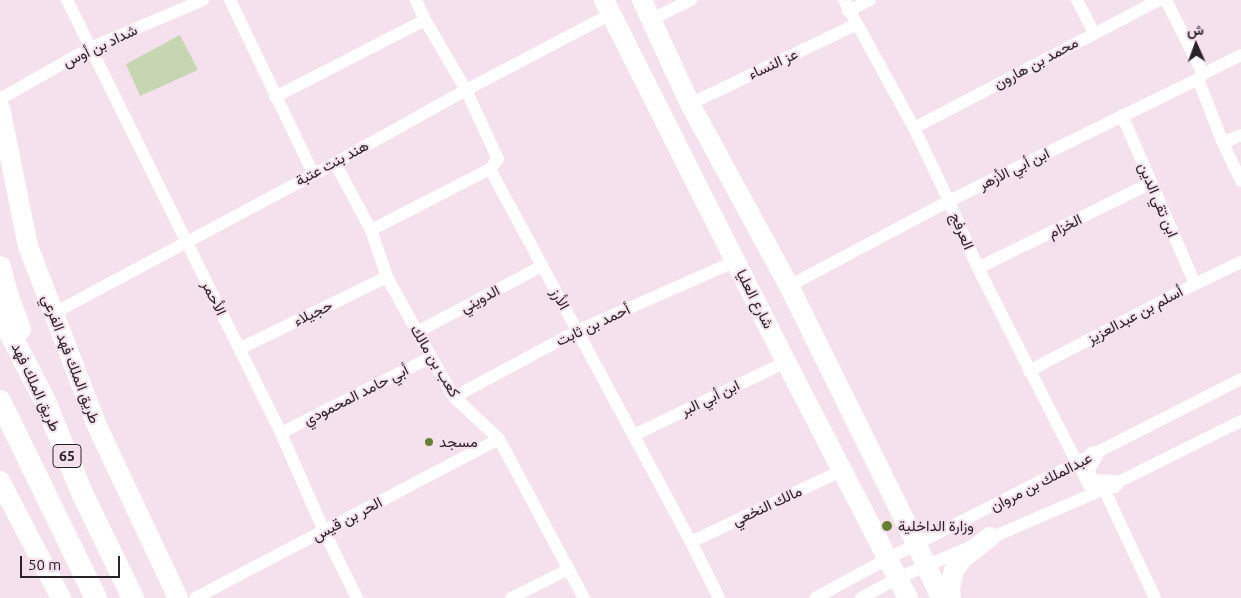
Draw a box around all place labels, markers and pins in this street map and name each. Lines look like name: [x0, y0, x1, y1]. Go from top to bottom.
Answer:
place label: مسجد: [439, 433, 478, 451]
marker: مسجد: [423, 436, 435, 448]
place label: وزارة الداخلية: [898, 517, 974, 535]
marker: وزارة الداخلية: [880, 519, 894, 533]

